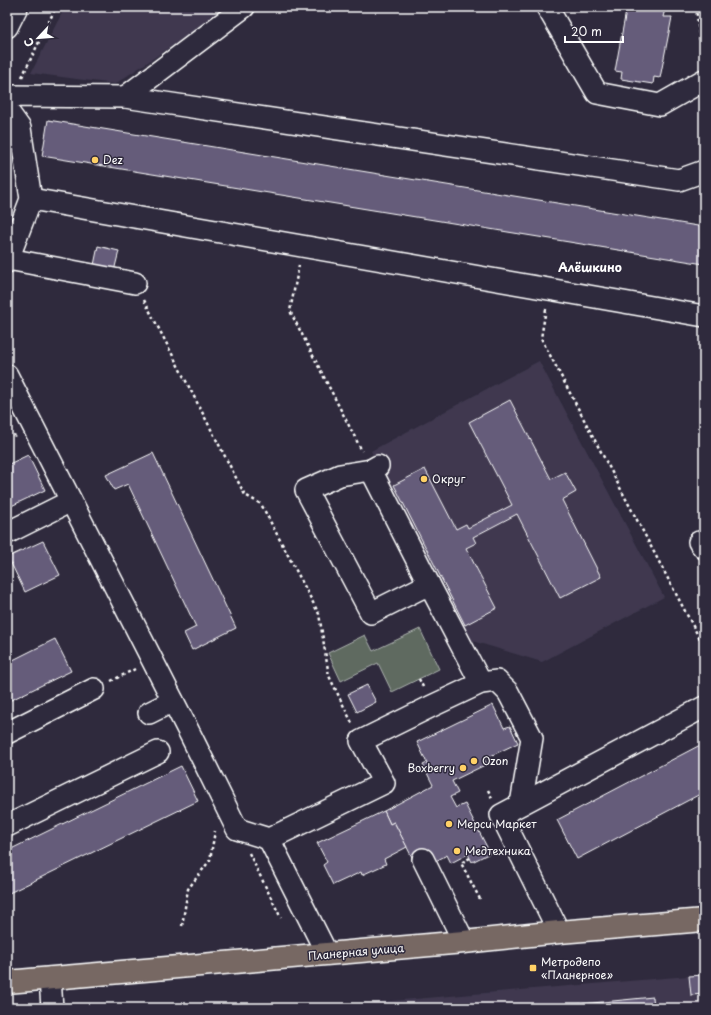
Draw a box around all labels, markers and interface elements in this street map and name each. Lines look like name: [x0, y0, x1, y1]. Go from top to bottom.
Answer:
north arrow: [18, 18, 58, 58]
scale bar: [565, 18, 623, 44]
text: 20 m: [571, 22, 602, 40]
text: С: [19, 35, 38, 50]
place label: Dez: [103, 151, 123, 168]
marker: Dez: [90, 155, 100, 165]
district label: Алёшкино: [558, 258, 622, 276]
place label: Округ: [432, 470, 465, 487]
marker: Округ: [419, 474, 429, 484]
place label: Ozon: [482, 752, 508, 769]
marker: Ozon: [469, 756, 479, 766]
place label: Boxberry: [408, 759, 455, 776]
marker: Boxberry: [458, 763, 468, 773]
place label: Мерси Маркет: [457, 815, 537, 832]
marker: Мерси Маркет: [444, 819, 454, 829]
place label: Медтехника: [465, 842, 531, 859]
marker: Медтехника: [452, 846, 462, 856]
street label: Планерная улица: [307, 939, 405, 964]
place label: Метродепо «Планерное»: [541, 953, 613, 983]
marker: Метродепо «Планерное»: [528, 963, 538, 973]

